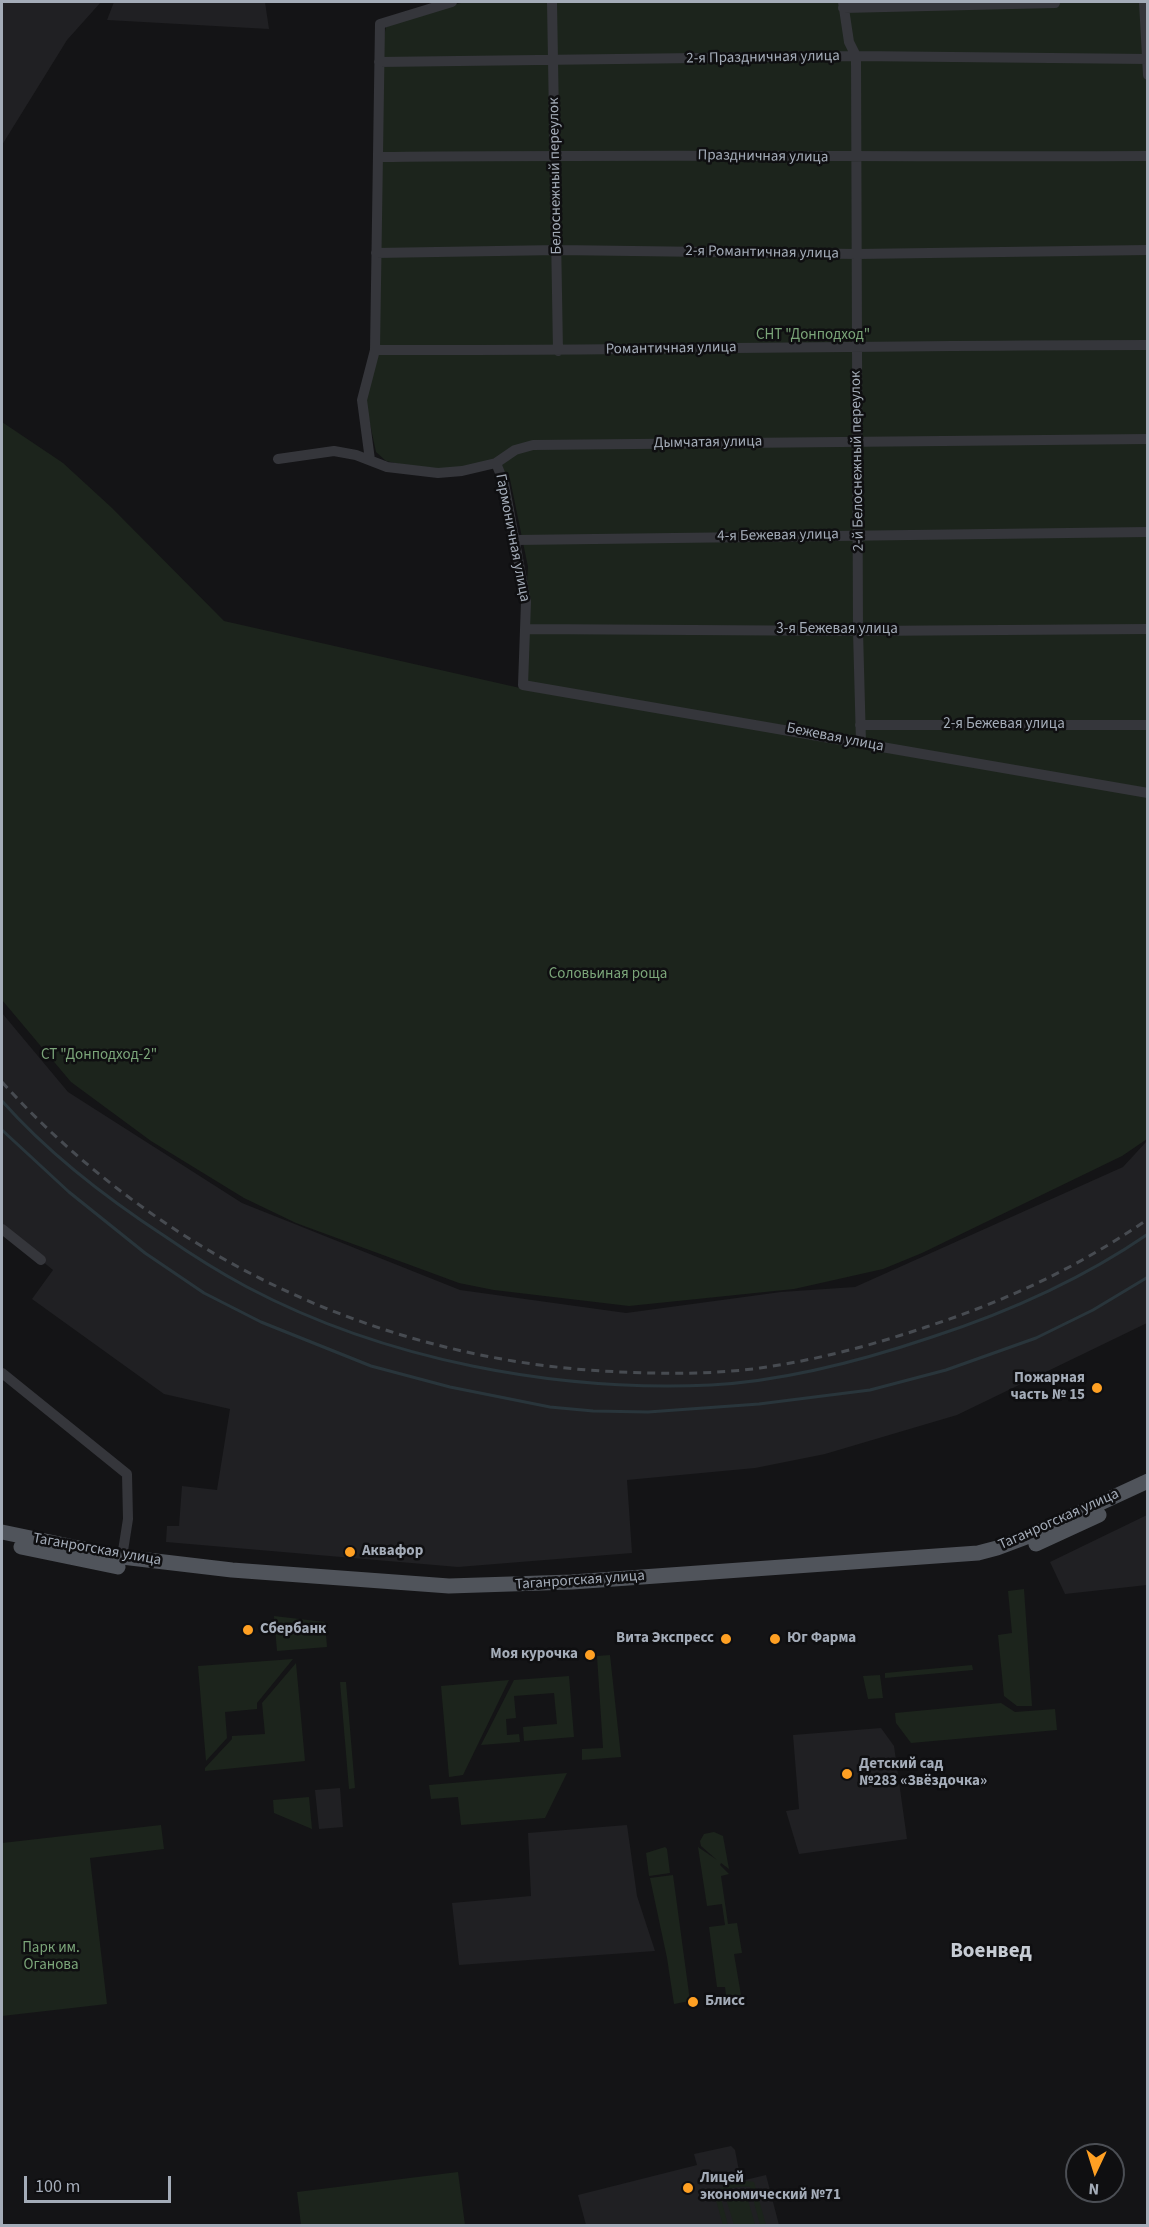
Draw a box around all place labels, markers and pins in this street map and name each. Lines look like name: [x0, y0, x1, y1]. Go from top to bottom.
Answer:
place label: Пожарная часть № 15: [1011, 1370, 1085, 1405]
marker: Пожарная часть № 15: [1090, 1381, 1104, 1395]
place label: Аквафор: [362, 1543, 423, 1561]
marker: Аквафор: [343, 1545, 357, 1559]
place label: Сбербанк: [260, 1621, 326, 1639]
marker: Сбербанк: [241, 1623, 255, 1637]
place label: Вита Экспресс: [616, 1630, 714, 1648]
place label: Юг Фарма: [787, 1630, 856, 1648]
marker: Вита Экспресс: [719, 1632, 733, 1646]
marker: Юг Фарма: [768, 1632, 782, 1646]
place label: Моя курочка: [490, 1646, 578, 1664]
marker: Моя курочка: [583, 1648, 597, 1662]
place label: Детский сад №283 «Звёздочка»: [859, 1756, 987, 1791]
marker: Детский сад №283 «Звёздочка»: [840, 1767, 854, 1781]
place label: Блисс: [705, 1993, 745, 2011]
marker: Блисс: [686, 1995, 700, 2009]
place label: Лицей экономический №71: [700, 2170, 841, 2205]
marker: Лицей экономический №71: [681, 2181, 695, 2195]

